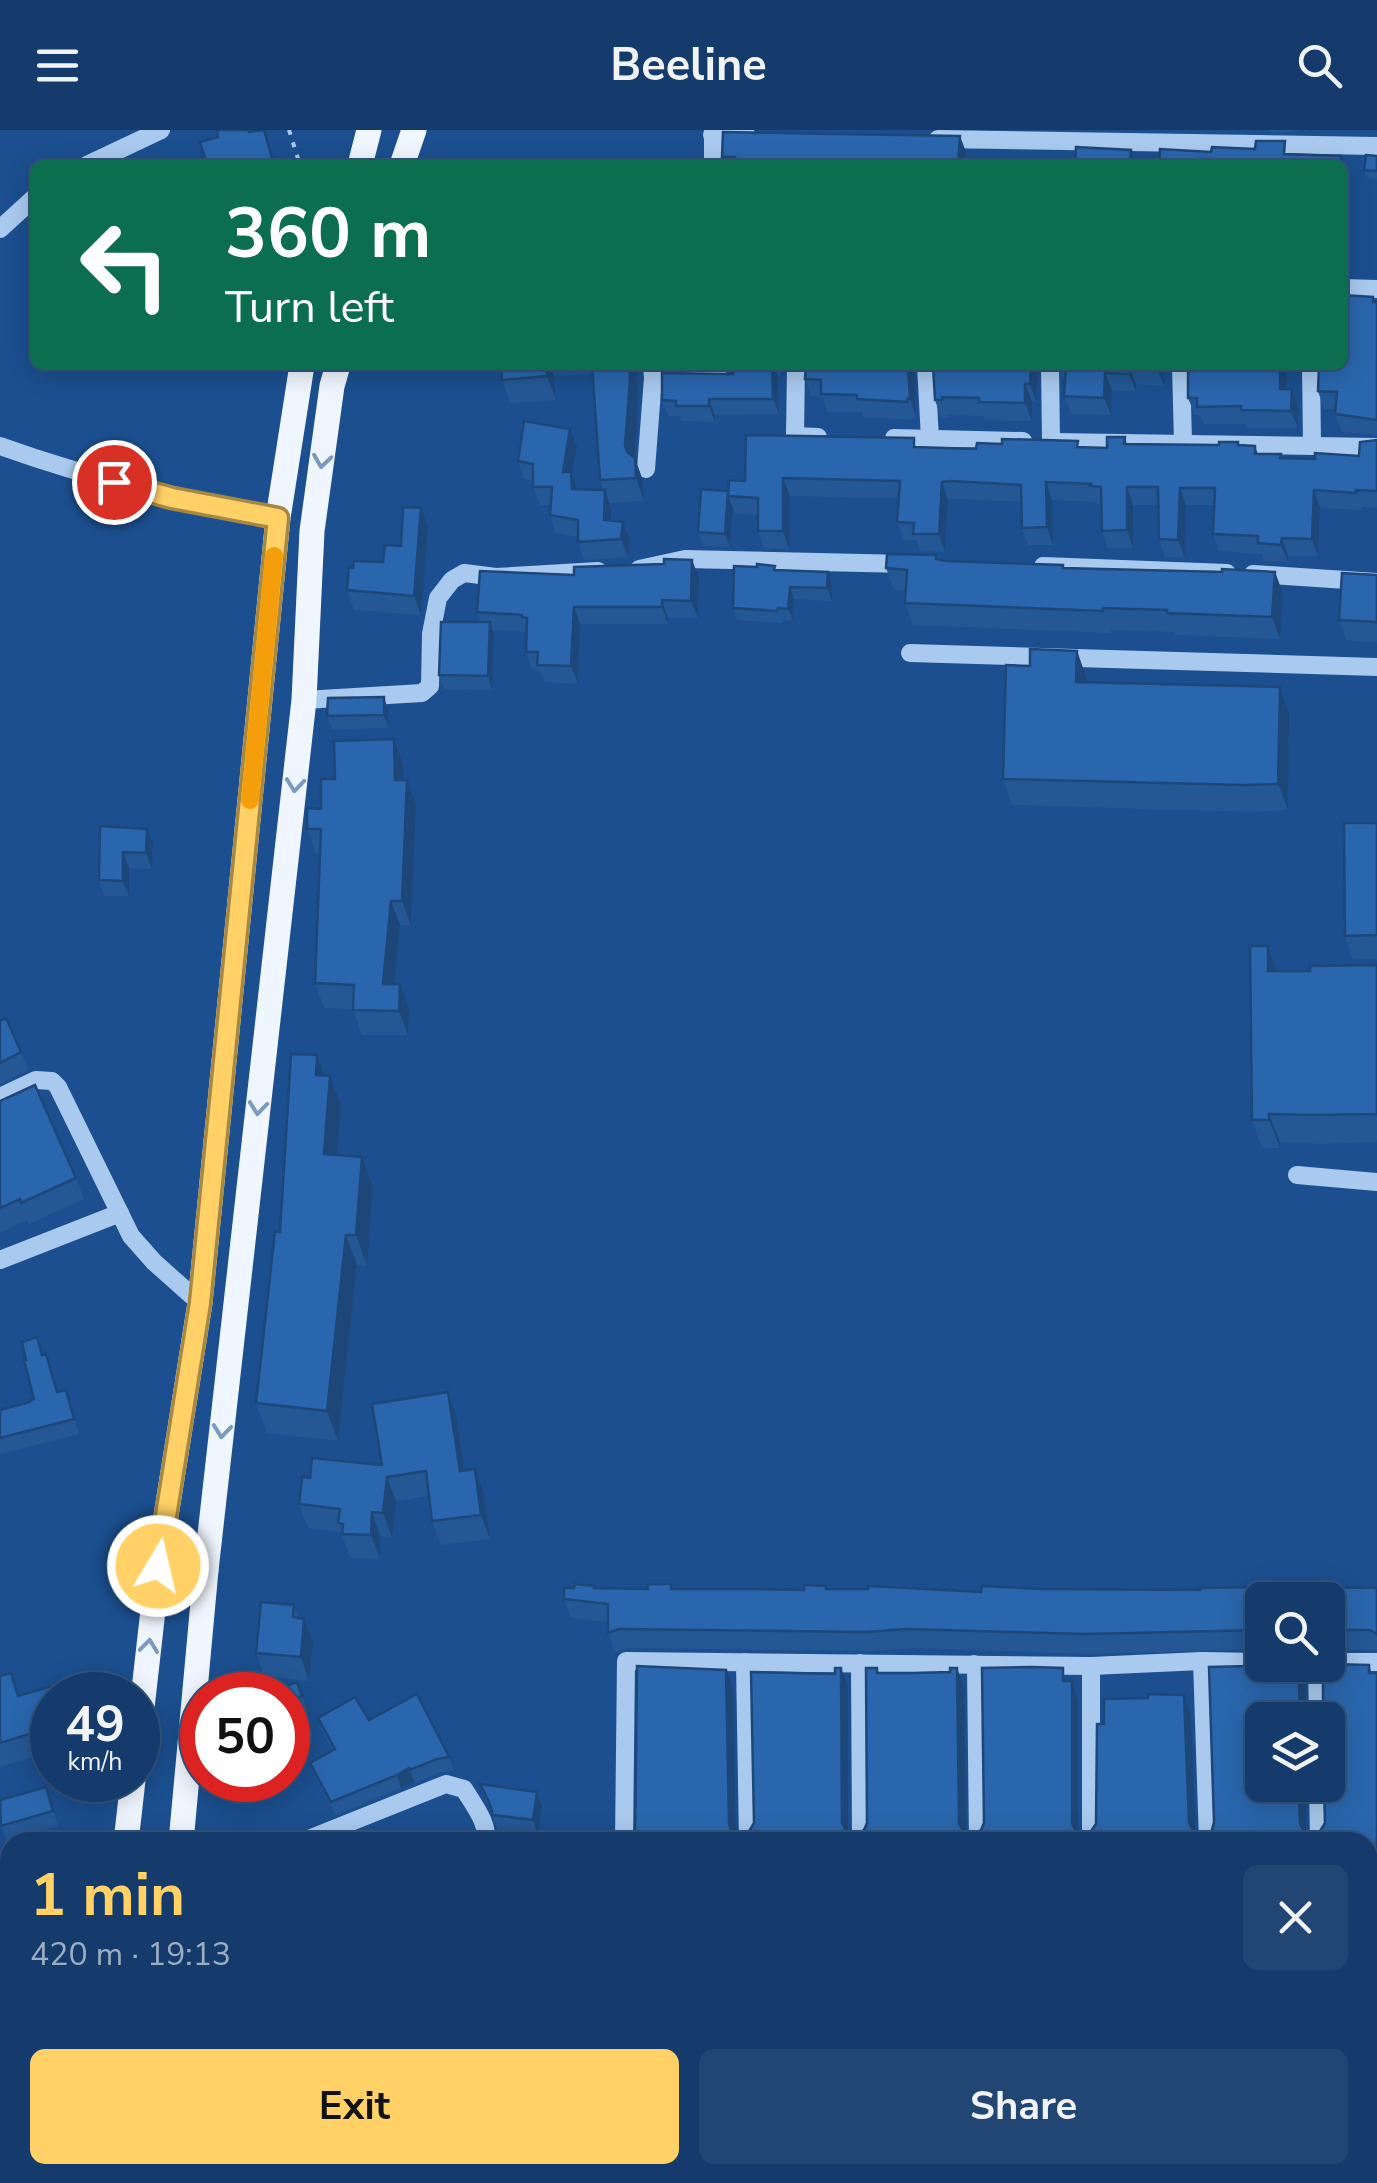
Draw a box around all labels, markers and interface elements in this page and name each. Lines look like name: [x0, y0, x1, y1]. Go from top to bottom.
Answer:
text: Beeline: [610, 35, 767, 96]
icon: menu: [30, 38, 85, 93]
icon: search: [1292, 38, 1347, 93]
text: 360 m: [225, 186, 431, 282]
icon: left: [60, 200, 190, 330]
text: Turn left: [225, 277, 394, 338]
pin: [72, 440, 157, 525]
one-way arrow: [312, 453, 333, 469]
icon: arrive: [87, 455, 142, 510]
one-way arrow: [285, 777, 306, 793]
one-way arrow: [248, 1100, 269, 1116]
one-way arrow: [212, 1423, 233, 1439]
position arrow: [106, 1514, 210, 1618]
map controls: [1245, 1582, 1345, 1802]
button: search: [1245, 1582, 1345, 1682]
one-way arrow: [138, 1638, 159, 1654]
speed limit sign: 50: [180, 1672, 310, 1802]
text: 49: [65, 1690, 125, 1759]
button: layers: [1245, 1702, 1345, 1802]
text: km/h: [67, 1745, 123, 1779]
text: 1 min: [30, 1854, 185, 1936]
button: close: [1243, 1865, 1348, 1970]
text: 420 m · 19:13: [30, 1933, 231, 1976]
button: Exit: [30, 2049, 679, 2164]
button: Share: [699, 2049, 1348, 2164]

